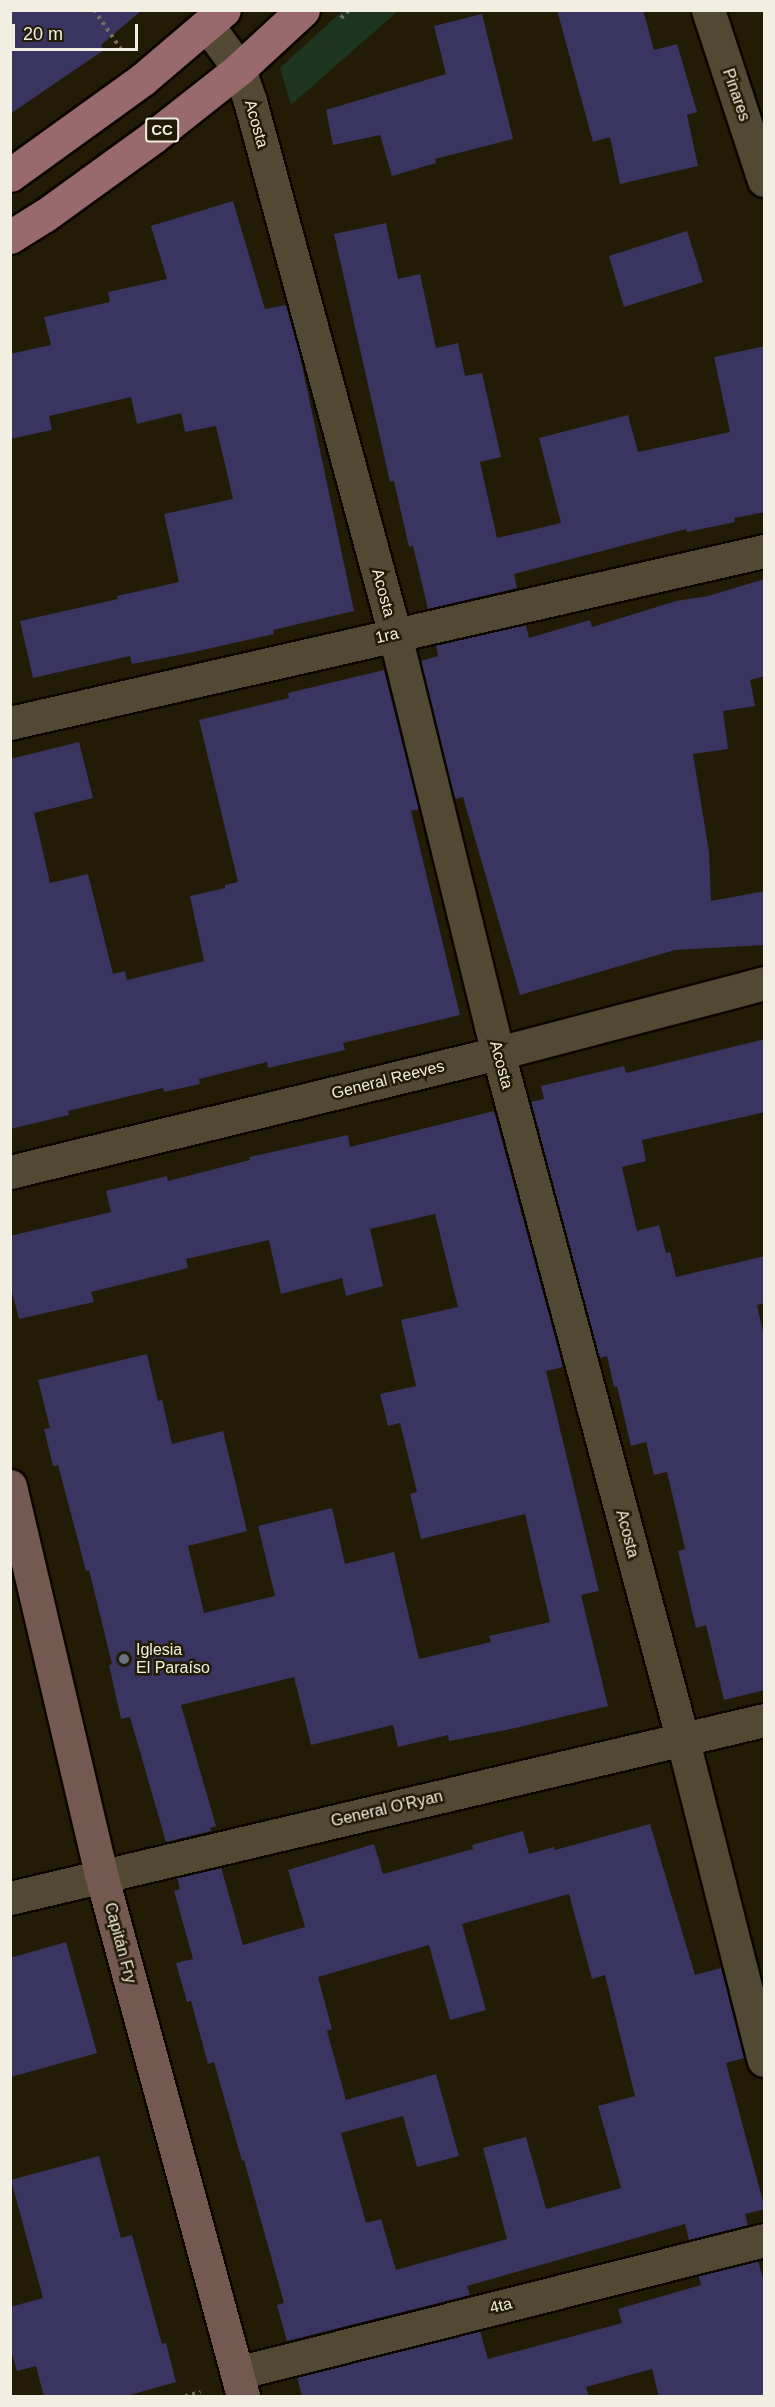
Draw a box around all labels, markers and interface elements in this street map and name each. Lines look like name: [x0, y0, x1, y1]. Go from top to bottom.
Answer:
scale bar: [15, 12, 141, 50]
text: 20 m: [23, 24, 63, 44]
street label: Pinares: [718, 66, 754, 124]
street label: Acosta: [240, 98, 272, 150]
road number: CC: [144, 118, 180, 142]
street label: Acosta: [367, 567, 399, 619]
street label: 1ra: [374, 624, 400, 648]
street label: Acosta: [485, 1039, 517, 1091]
street label: General Reeves: [330, 1057, 446, 1103]
street label: Acosta: [611, 1508, 643, 1560]
place label: Iglesia El Paraíso: [136, 1640, 210, 1678]
marker: Iglesia El Paraíso: [117, 1652, 131, 1666]
street label: General O'Ryan: [329, 1787, 445, 1831]
street label: Capitán Fry: [100, 1901, 140, 1985]
street label: 4ta: [488, 2294, 514, 2318]

